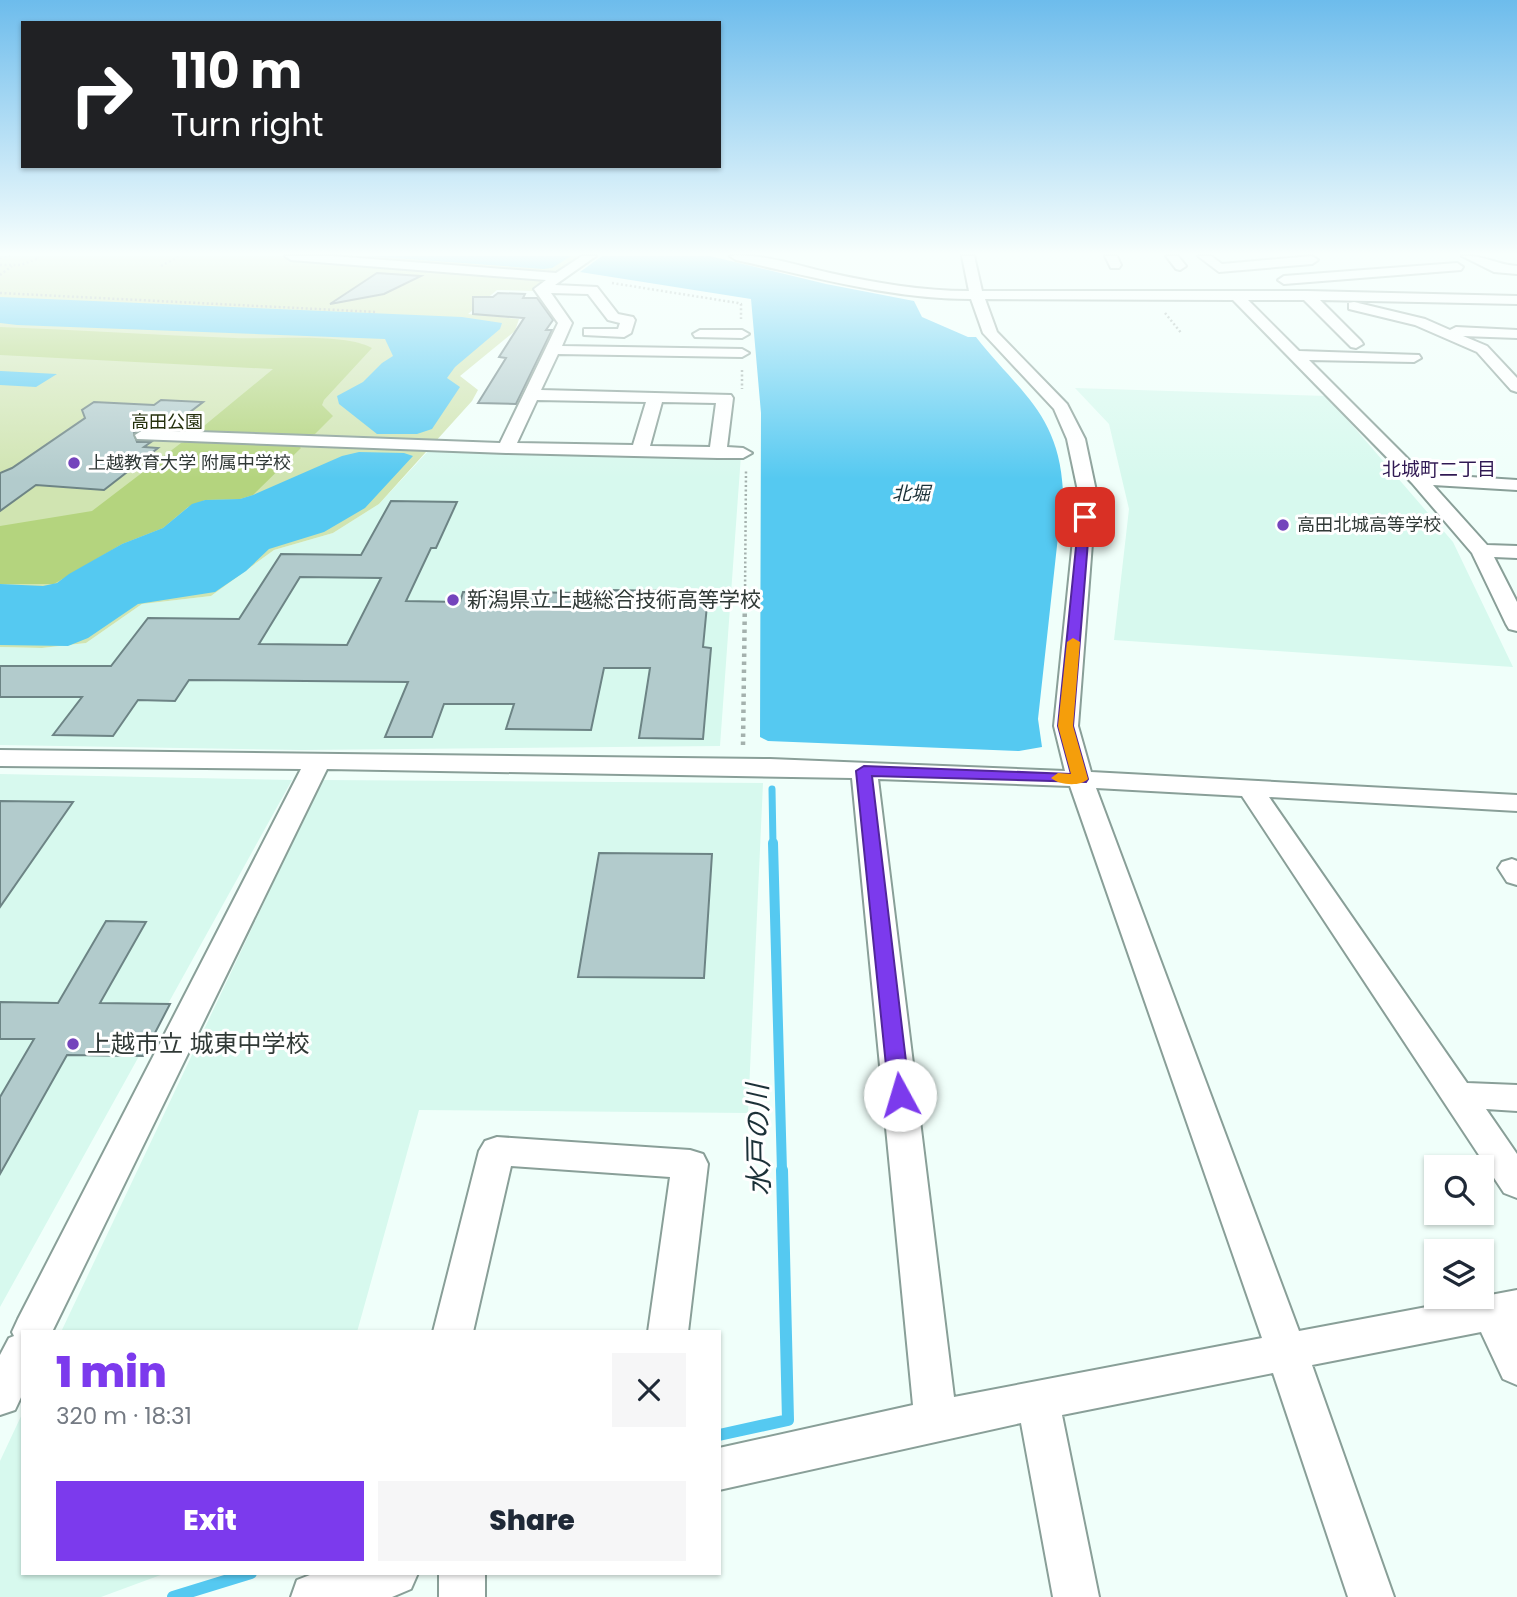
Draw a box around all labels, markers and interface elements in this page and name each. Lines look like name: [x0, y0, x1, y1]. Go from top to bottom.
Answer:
text: 110 m: [171, 37, 302, 105]
icon: right: [56, 49, 147, 140]
text: Turn right: [171, 102, 323, 147]
park label: 高田公園: [131, 409, 203, 434]
place label: 上越教育大学 附属中学校: [88, 450, 291, 475]
marker: 上越教育大学 附属中学校: [66, 455, 82, 471]
district label: 北城町二丁目: [1382, 456, 1496, 483]
water label: 北堀: [892, 480, 933, 507]
pin: [1055, 487, 1115, 547]
icon: arrive: [1066, 498, 1104, 536]
place label: 高田北城高等学校: [1297, 512, 1441, 537]
marker: 高田北城高等学校: [1275, 517, 1291, 533]
place label: 新潟県立上越総合技術高等学校: [467, 585, 761, 614]
marker: 新潟県立上越総合技術高等学校: [445, 592, 461, 608]
place label: 上越市立 城東中学校: [87, 1027, 309, 1060]
marker: 上越市立 城東中学校: [65, 1036, 81, 1052]
position arrow: [863, 1058, 937, 1132]
water label: 水戸の川: [738, 1081, 779, 1196]
map controls: [1424, 1155, 1494, 1309]
button: search: [1424, 1155, 1494, 1225]
button: layers: [1424, 1239, 1494, 1309]
text: 1 min: [56, 1343, 167, 1402]
button: close: [612, 1353, 686, 1427]
text: 320 m · 18:31: [56, 1400, 192, 1432]
button: Exit: [56, 1481, 364, 1561]
button: Share: [378, 1481, 686, 1561]

